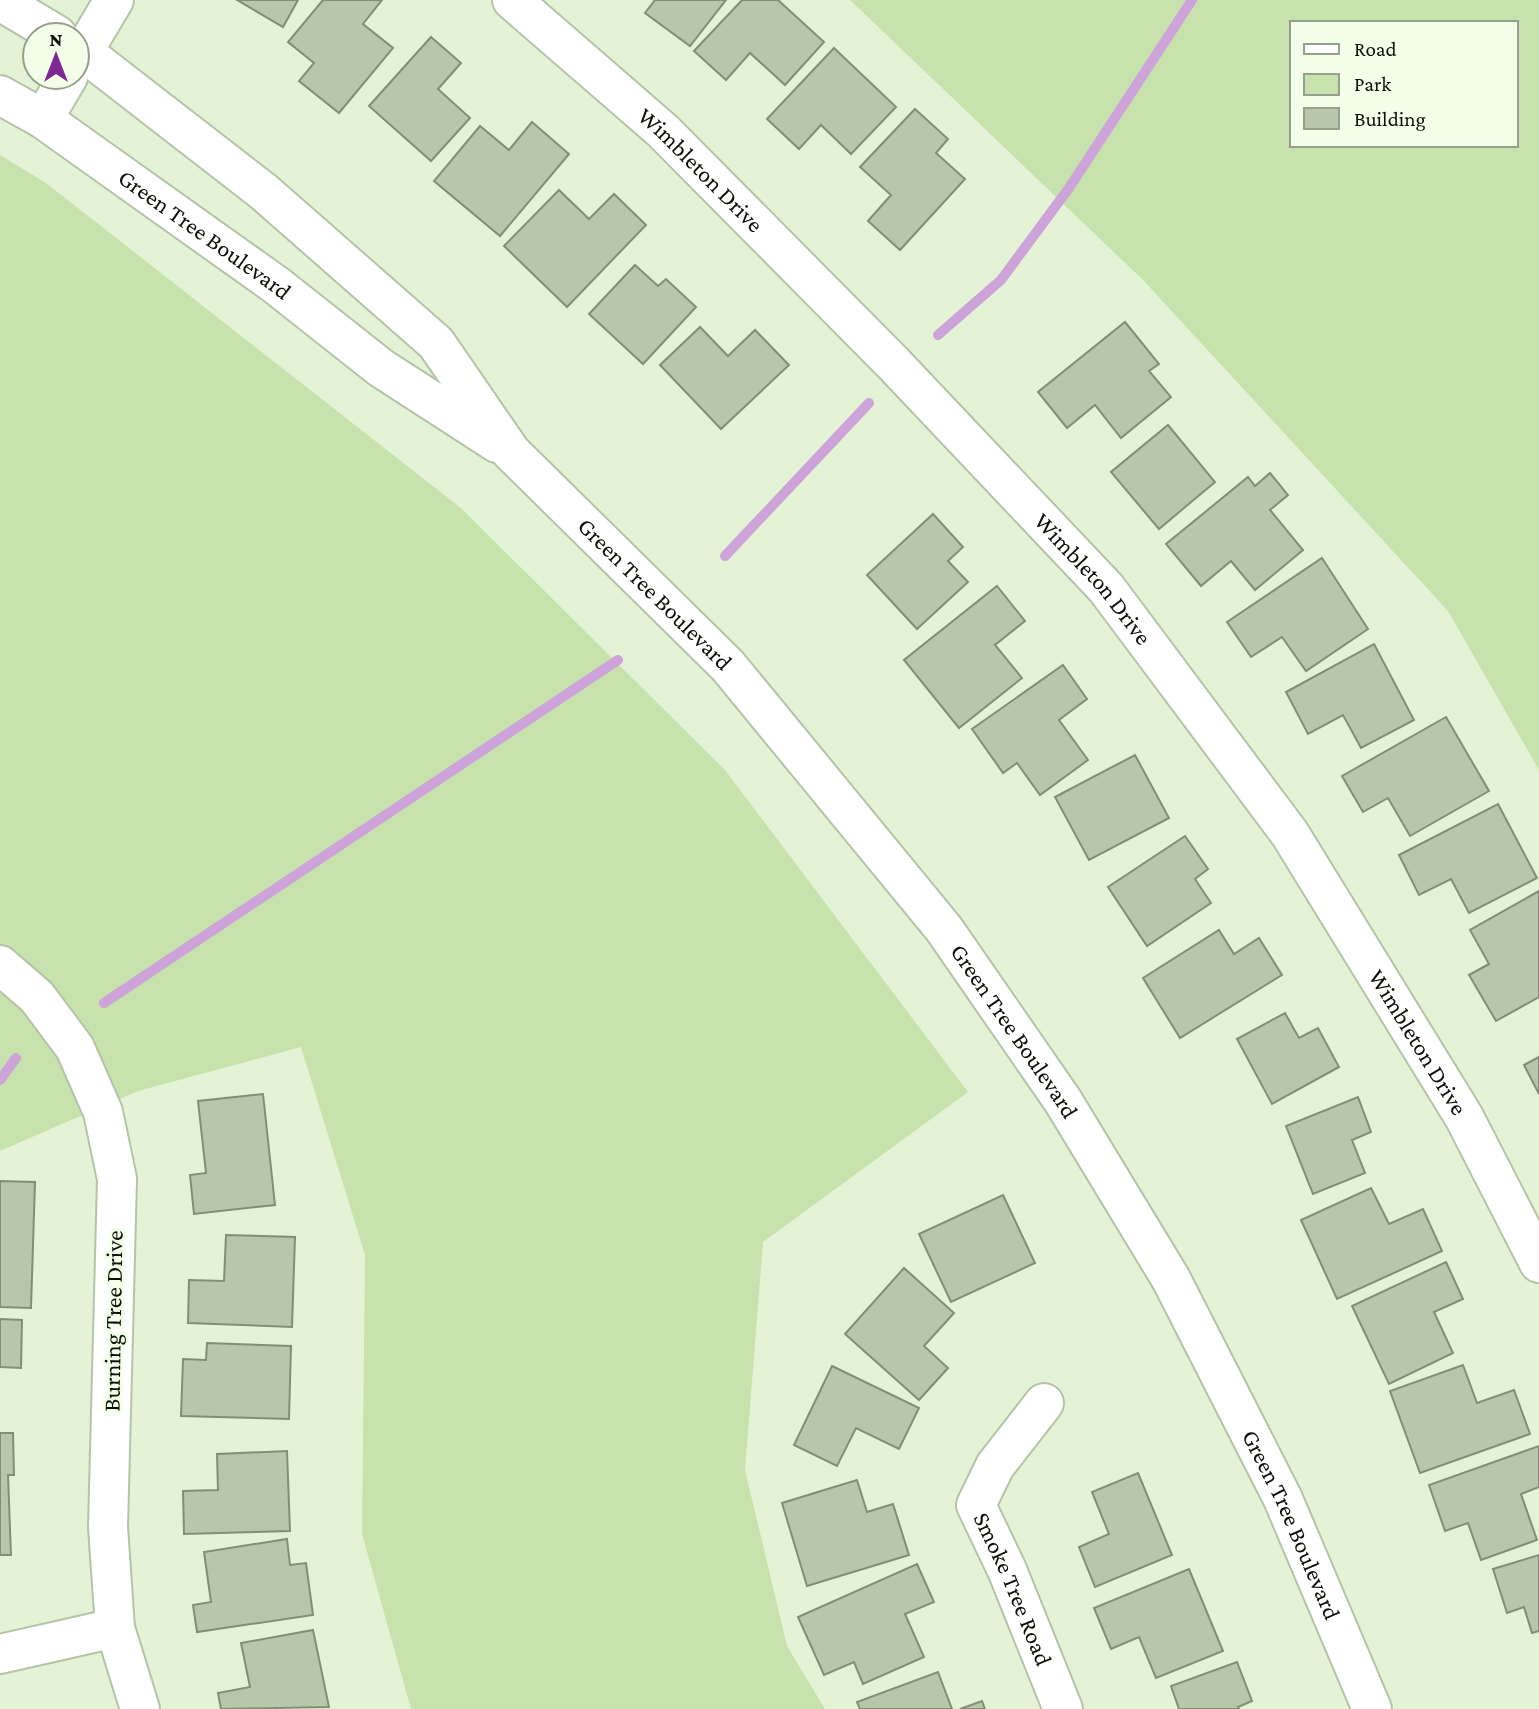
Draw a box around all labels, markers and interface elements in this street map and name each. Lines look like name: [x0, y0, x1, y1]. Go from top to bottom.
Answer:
north arrow: [21, 21, 91, 91]
legend: [1290, 21, 1518, 147]
text: N: [50, 29, 63, 50]
text: Road: [1354, 37, 1397, 61]
text: Park: [1354, 72, 1391, 96]
street label: Wimbleton Drive: [633, 102, 769, 237]
text: Building: [1354, 107, 1426, 131]
street label: Green Tree Boulevard: [114, 163, 297, 305]
street label: Wimbleton Drive: [1029, 507, 1158, 650]
street label: Green Tree Boulevard: [573, 512, 738, 676]
street label: Green Tree Boulevard: [945, 939, 1084, 1123]
street label: Wimbleton Drive: [1364, 964, 1473, 1120]
street label: Burning Tree Drive: [97, 1230, 128, 1412]
street label: Green Tree Boulevard: [1237, 1425, 1347, 1624]
street label: Smoke Tree Road: [968, 1508, 1058, 1670]

